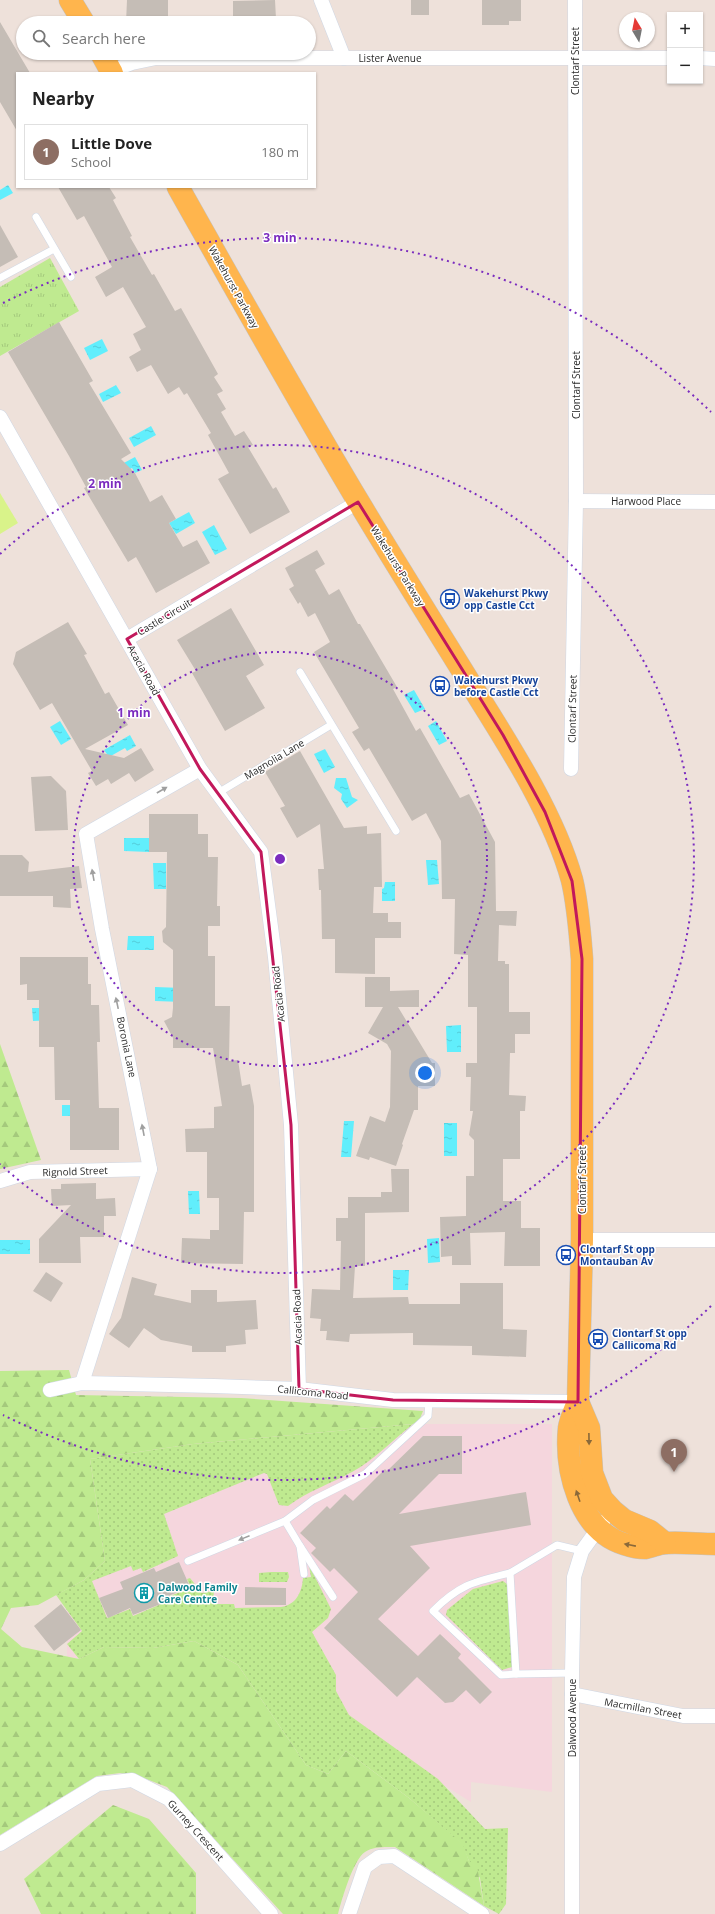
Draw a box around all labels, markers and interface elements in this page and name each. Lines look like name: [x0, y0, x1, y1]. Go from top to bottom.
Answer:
north arrow: [619, 12, 655, 48]
map controls: [667, 12, 703, 84]
button: +: [667, 12, 703, 48]
search box: [16, 16, 316, 60]
icon: search: [30, 27, 52, 49]
street label: Clontarf Street: [568, 27, 582, 95]
text: Search here: [62, 28, 146, 48]
button: −: [667, 48, 703, 84]
street label: Lister Avenue: [358, 51, 422, 65]
text: Nearby: [32, 87, 94, 110]
text: Little Dove: [71, 133, 152, 153]
text: 1: [42, 143, 50, 161]
text: 180 m: [261, 143, 299, 161]
text: School: [71, 153, 111, 171]
text: 3 min: [263, 229, 297, 246]
street label: Wakehurst Parkway: [206, 243, 263, 332]
street label: Clontarf Street: [569, 351, 583, 419]
text: 2 min: [88, 475, 122, 492]
street label: Harwood Place: [611, 494, 681, 508]
street label: Wakehurst Parkway: [368, 523, 429, 610]
place label: Wakehurst Pkwy opp Castle Cct: [464, 586, 548, 612]
bus stop icon: Wakehurst Pkwy opp Castle Cct: [439, 588, 461, 610]
street label: Castle Circuit: [134, 595, 194, 639]
street label: Acacia Road: [124, 642, 164, 698]
place label: Wakehurst Pkwy before Castle Cct: [454, 673, 539, 699]
street label: Clontarf Street: [564, 674, 580, 743]
bus stop icon: Wakehurst Pkwy before Castle Cct: [429, 675, 451, 697]
text: 1 min: [117, 704, 151, 721]
street label: Magnolia Lane: [241, 735, 307, 782]
one-way arrow: [156, 787, 168, 794]
centre of rings: [273, 852, 287, 866]
one-way arrow: [90, 869, 96, 882]
street label: Acacia Road: [268, 965, 288, 1023]
one-way arrow: [114, 997, 120, 1009]
street label: Boronia Lane: [114, 1015, 140, 1079]
your location: [415, 1063, 435, 1083]
one-way arrow: [140, 1124, 146, 1137]
street label: Clontarf Street: [575, 1146, 589, 1214]
street label: Rignold Street: [42, 1163, 108, 1179]
place label: Clontarf St opp Montauban Av: [580, 1242, 655, 1268]
bus stop icon: Clontarf St opp Montauban Av: [555, 1244, 577, 1266]
street label: Acacia Road: [289, 1289, 305, 1345]
place label: Clontarf St opp Callicoma Rd: [612, 1326, 687, 1352]
bus stop icon: Clontarf St opp Callicoma Rd: [587, 1328, 609, 1350]
street label: Callicoma Road: [277, 1381, 349, 1403]
one-way arrow: [586, 1433, 592, 1446]
pin: 1: [661, 1439, 687, 1472]
one-way arrow: [574, 1490, 580, 1502]
one-way arrow: [238, 1535, 249, 1541]
one-way arrow: [624, 1542, 636, 1548]
place label: Dalwood Family Care Centre: [158, 1580, 238, 1606]
building icon: Dalwood Family Care Centre: [133, 1582, 155, 1604]
street label: Dalwood Avenue: [565, 1678, 579, 1757]
street label: Macmillan Street: [603, 1694, 683, 1722]
street label: Gurney Crescent: [165, 1796, 227, 1864]

